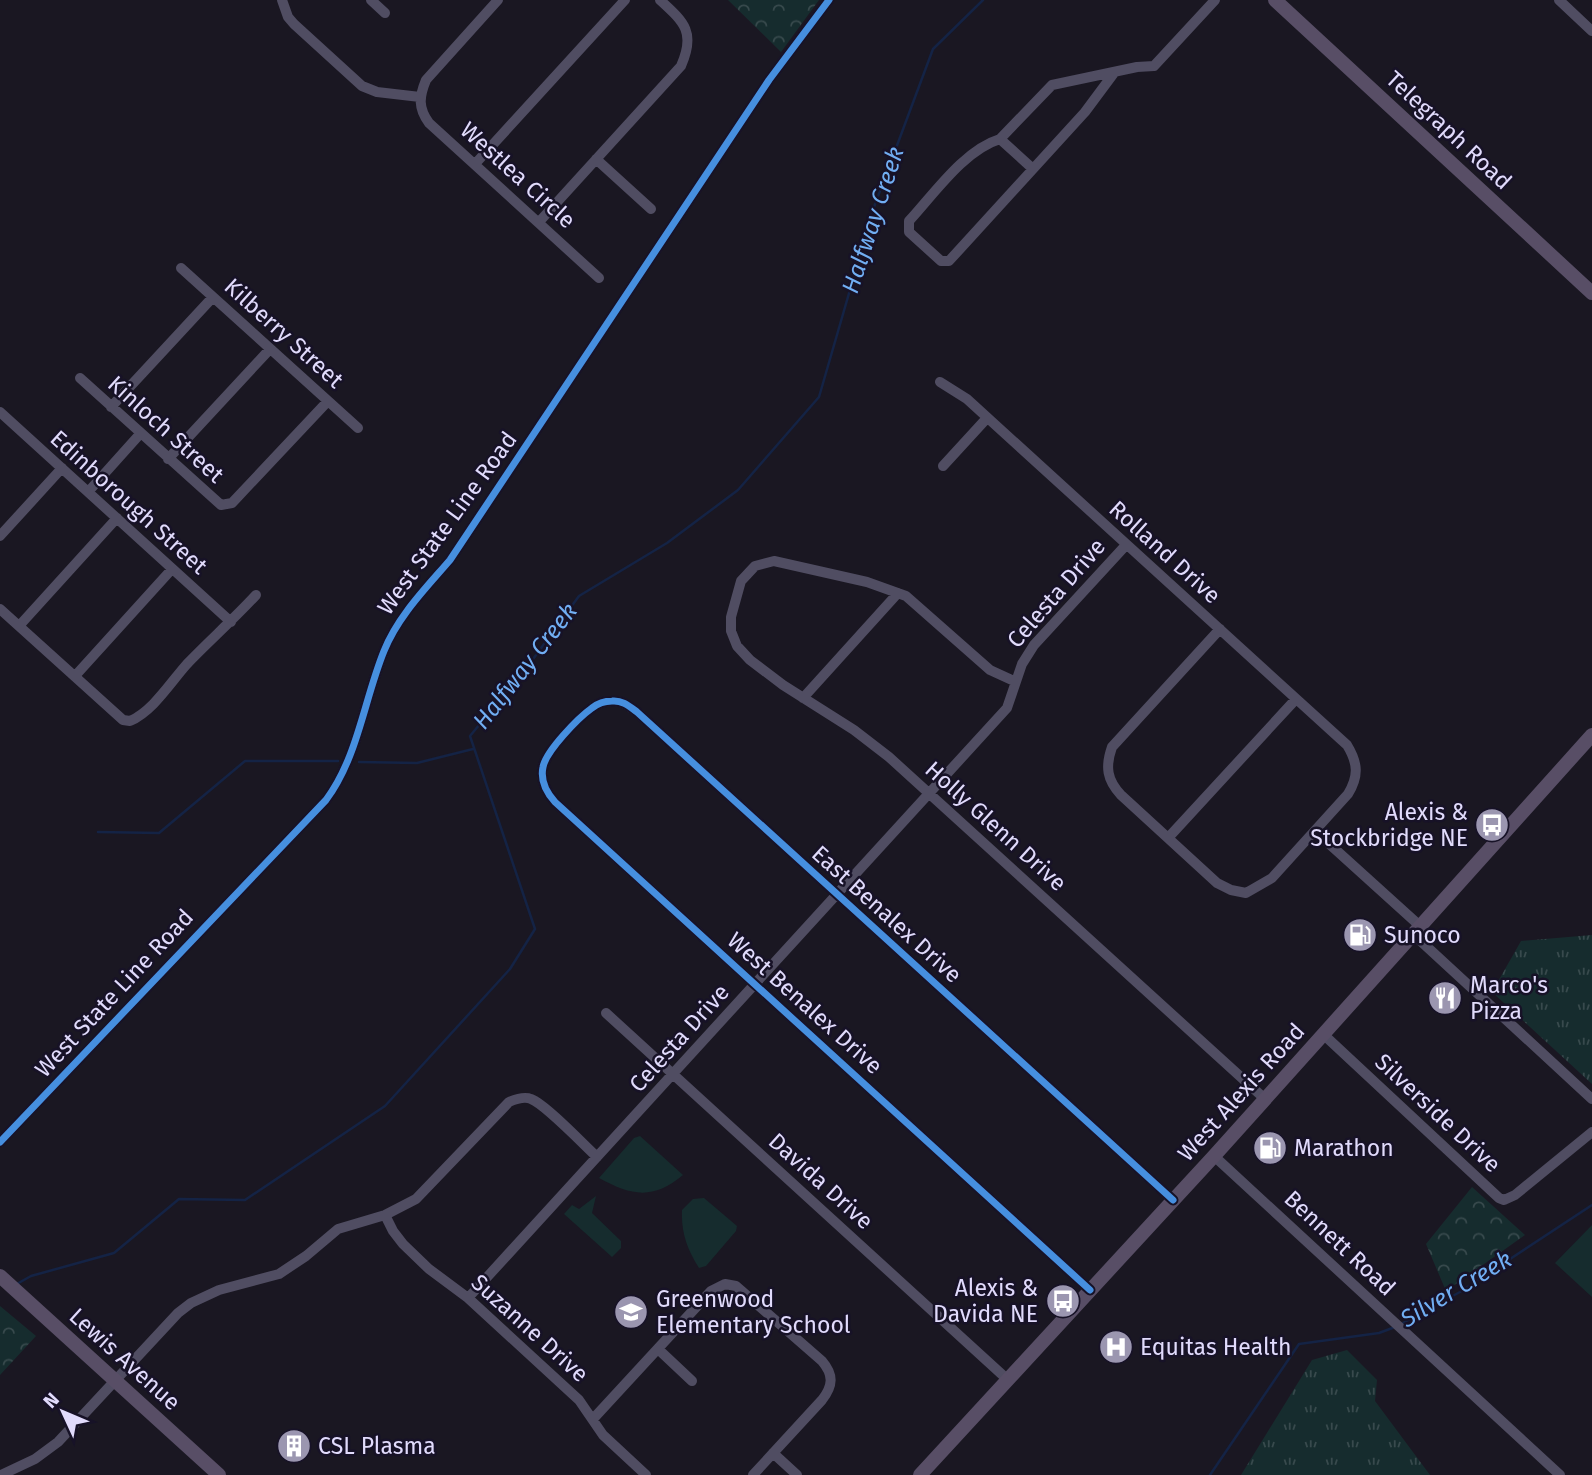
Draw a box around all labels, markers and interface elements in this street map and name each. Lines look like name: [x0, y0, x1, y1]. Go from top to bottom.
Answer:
street label: Telegraph Road: [1381, 65, 1517, 195]
street label: Westlea Circle: [455, 116, 581, 234]
water label: Halfway Creek: [836, 143, 910, 297]
street label: Kilberry Street: [219, 272, 350, 394]
street label: Kinloch Street: [102, 370, 230, 489]
street label: Edinborough Street: [45, 424, 214, 580]
street label: West State Line Road: [371, 426, 523, 620]
street label: Rolland Drive: [1104, 495, 1226, 609]
street label: Celesta Drive: [1001, 533, 1111, 653]
water label: Halfway Creek: [467, 597, 583, 735]
street label: Holly Glenn Drive: [920, 755, 1072, 897]
place label: Alexis & Stockbridge NE: [1310, 798, 1468, 852]
bus stop icon: Alexis & Stockbridge NE: [1473, 806, 1511, 844]
street label: East Benalex Drive: [806, 839, 968, 989]
street label: West State Line Road: [29, 903, 199, 1083]
fuel station icon: Sunoco: [1341, 916, 1379, 954]
place label: Sunoco: [1384, 921, 1461, 949]
street label: West Benalex Drive: [722, 926, 888, 1080]
place label: Marco's Pizza: [1470, 971, 1548, 1025]
street label: Celesta Drive: [623, 978, 735, 1098]
restaurant icon: Marco's Pizza: [1426, 979, 1464, 1017]
street label: West Alexis Road: [1172, 1017, 1310, 1167]
street label: Silverside Drive: [1369, 1048, 1507, 1178]
street label: Davida Drive: [763, 1127, 879, 1235]
fuel station icon: Marathon: [1251, 1129, 1289, 1167]
place label: Marathon: [1294, 1134, 1394, 1162]
street label: Bennett Road: [1279, 1184, 1401, 1302]
water label: Silver Creek: [1394, 1245, 1517, 1334]
street label: Suzanne Drive: [466, 1268, 594, 1388]
place label: Alexis & Davida NE: [933, 1274, 1038, 1328]
bus stop icon: Alexis & Davida NE: [1044, 1282, 1082, 1320]
place label: Greenwood Elementary School: [656, 1285, 851, 1339]
school or university icon: Greenwood Elementary School: [612, 1293, 650, 1331]
street label: Lewis Avenue: [64, 1302, 186, 1416]
hospital icon: Equitas Health: [1097, 1328, 1135, 1366]
place label: Equitas Health: [1140, 1333, 1291, 1361]
north arrow: [28, 1377, 98, 1447]
text: N: [38, 1388, 64, 1413]
building icon: CSL Plasma: [275, 1427, 313, 1465]
place label: CSL Plasma: [318, 1432, 436, 1460]

